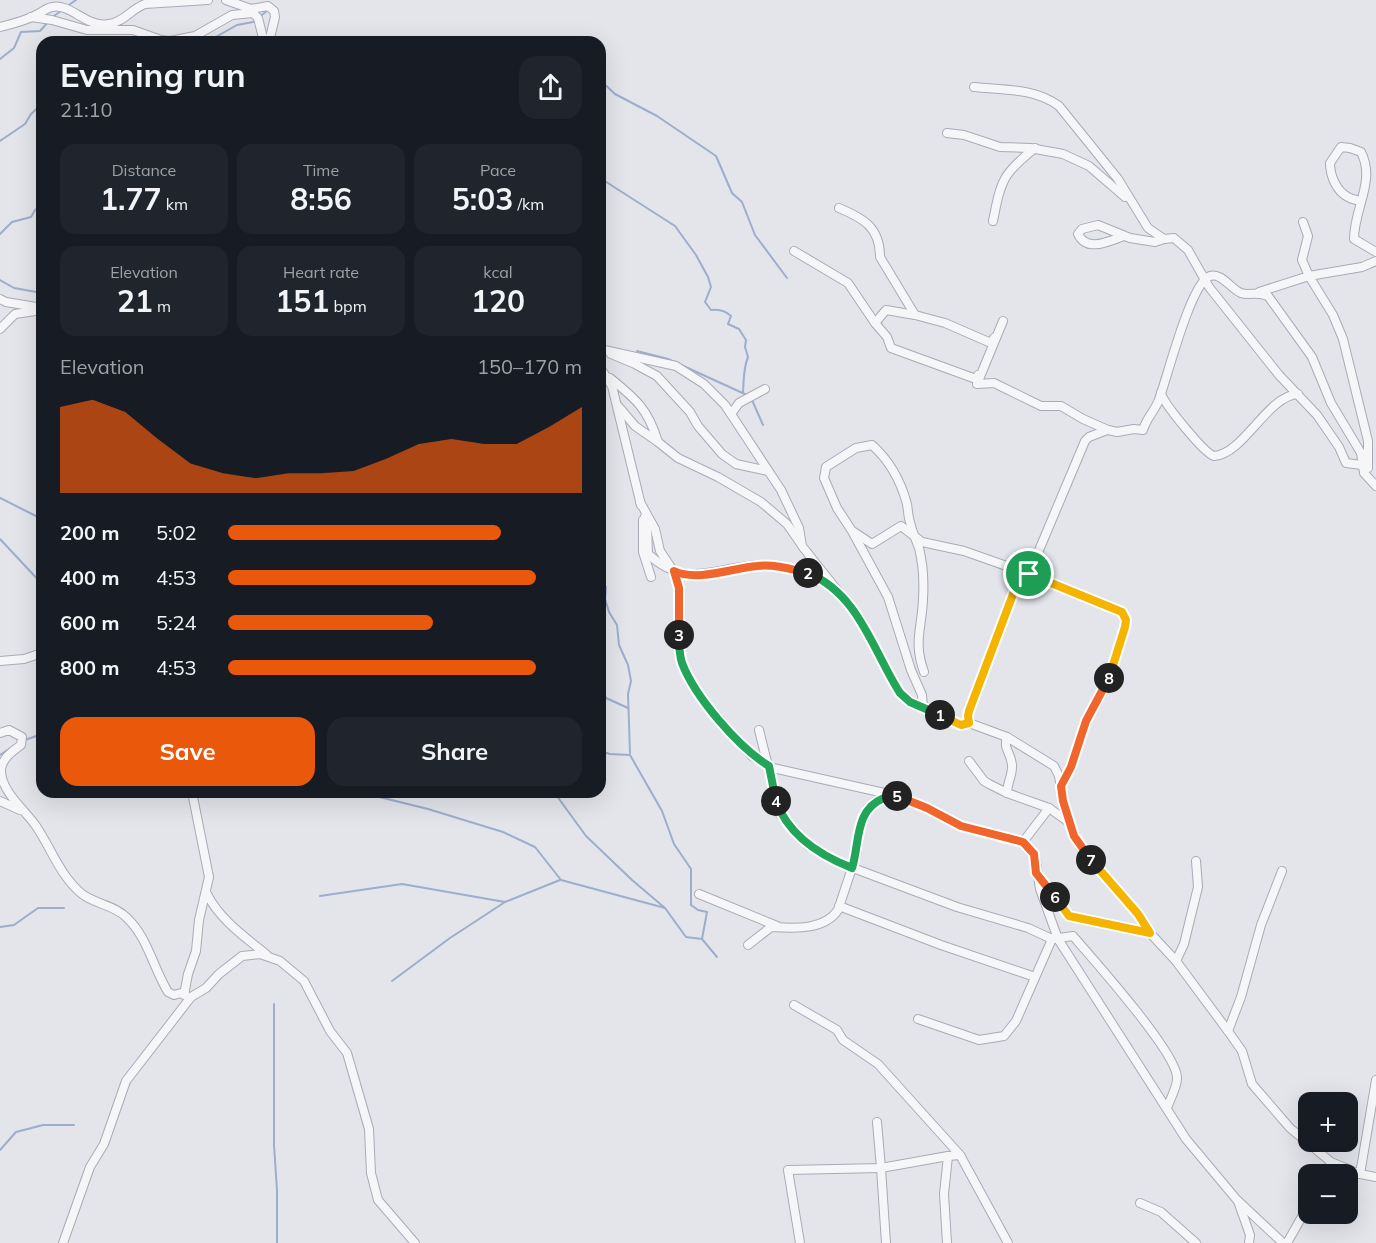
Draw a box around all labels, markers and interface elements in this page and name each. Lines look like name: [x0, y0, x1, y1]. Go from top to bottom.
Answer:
text: Evening run: [60, 54, 246, 95]
button: share: [519, 56, 582, 119]
text: 21:10: [60, 97, 113, 122]
text: Distance: [112, 160, 176, 180]
text: Time: [303, 160, 339, 180]
text: Pace: [480, 160, 516, 180]
text: 1.77: [100, 180, 161, 218]
text: 8:56: [290, 180, 352, 218]
text: 5:03: [452, 180, 513, 218]
text: km: [161, 194, 188, 214]
text: /km: [513, 194, 544, 214]
text: Elevation: [110, 262, 178, 282]
text: Heart rate: [283, 262, 359, 282]
text: kcal: [483, 262, 513, 282]
text: 21: [117, 282, 153, 320]
text: 151: [275, 282, 329, 320]
text: 120: [471, 282, 525, 320]
text: m: [153, 296, 171, 316]
text: bpm: [329, 296, 367, 316]
text: Elevation: [60, 354, 145, 379]
text: 150–170 m: [477, 354, 582, 379]
text: 200 m: [60, 520, 119, 545]
text: 5:02: [156, 520, 197, 545]
pin: [1003, 548, 1054, 599]
icon: arrive: [1012, 557, 1045, 590]
pin: 2: [793, 558, 823, 588]
text: 2: [803, 563, 813, 583]
text: 400 m: [60, 565, 119, 590]
text: 4:53: [156, 565, 197, 590]
text: 600 m: [60, 610, 119, 635]
text: 5:24: [156, 610, 197, 635]
pin: 3: [664, 620, 694, 650]
text: 3: [674, 625, 684, 645]
text: 800 m: [60, 655, 119, 680]
text: 4:53: [156, 655, 197, 680]
pin: 8: [1094, 663, 1124, 693]
text: 8: [1104, 668, 1114, 688]
pin: 1: [925, 700, 955, 730]
text: 1: [935, 705, 945, 725]
button: Save: [60, 717, 315, 786]
button: Share: [327, 717, 582, 786]
pin: 5: [882, 781, 912, 811]
pin: 4: [761, 786, 791, 816]
text: 5: [892, 786, 902, 806]
text: 4: [771, 791, 781, 811]
pin: 7: [1076, 845, 1106, 875]
text: 7: [1086, 850, 1096, 870]
pin: 6: [1040, 882, 1070, 912]
text: 6: [1050, 887, 1060, 907]
map controls: [1298, 1092, 1358, 1224]
button: +: [1298, 1092, 1358, 1152]
button: −: [1298, 1164, 1358, 1224]

